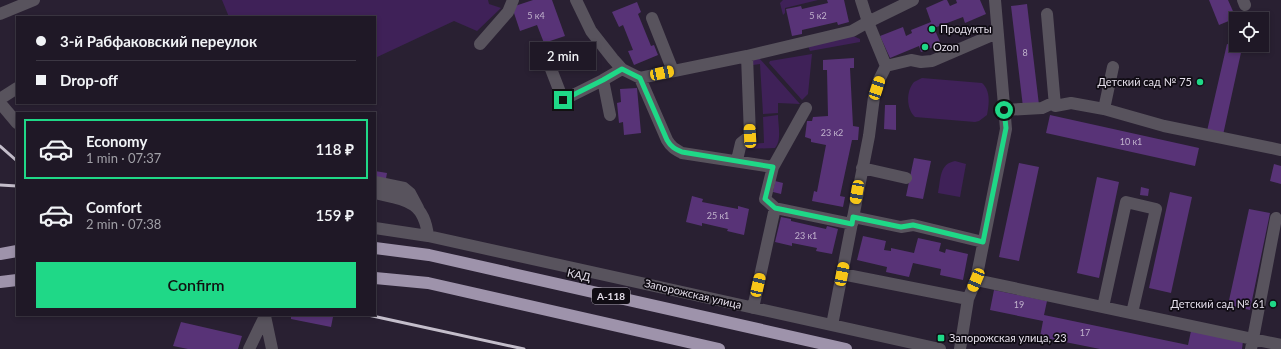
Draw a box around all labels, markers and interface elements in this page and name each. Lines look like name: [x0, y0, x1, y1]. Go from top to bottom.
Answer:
house number: 5 к4: [527, 10, 545, 21]
house number: 5 к2: [809, 10, 827, 21]
map controls: [1229, 12, 1269, 52]
button: locate: [1229, 12, 1269, 52]
place label: Продукты: [940, 22, 992, 35]
marker: Продукты: [927, 24, 937, 34]
text: 3-й Рабфаковский переулок: [60, 32, 257, 50]
place label: Ozon: [933, 40, 959, 53]
callout: 2 min: [530, 42, 596, 70]
marker: Ozon: [920, 42, 930, 52]
house number: 8: [1022, 47, 1028, 58]
text: 2 min: [547, 48, 579, 64]
car: [649, 65, 675, 81]
text: Drop-off: [60, 71, 118, 89]
car: [868, 75, 886, 101]
place label: Детский сад № 75: [1098, 75, 1192, 88]
marker: Детский сад № 75: [1195, 77, 1205, 87]
route end: [554, 91, 572, 109]
route start: [995, 101, 1013, 119]
car: [743, 124, 757, 148]
house number: 23 к2: [821, 127, 843, 138]
icon: car: [38, 131, 74, 167]
text: Economy: [86, 132, 147, 150]
house number: 10 к1: [1120, 136, 1142, 147]
text: 118 ₽: [315, 140, 354, 158]
text: 1 min · 07:37: [86, 150, 161, 166]
car: [849, 179, 865, 205]
icon: car: [38, 197, 74, 233]
text: Comfort: [86, 198, 142, 216]
text: 159 ₽: [315, 206, 354, 224]
house number: 25 к1: [707, 210, 729, 221]
text: 2 min · 07:38: [86, 216, 161, 232]
house number: 23 к1: [795, 230, 817, 241]
car: [834, 261, 850, 287]
button: Confirm: [36, 262, 356, 308]
street label: КАД: [566, 266, 592, 284]
car: [966, 267, 986, 293]
car: [749, 272, 767, 298]
street label: Запорожская улица: [643, 276, 743, 311]
road number: А-118: [592, 288, 630, 304]
place label: Детский сад № 61: [1171, 297, 1265, 310]
house number: 19: [1014, 299, 1024, 310]
marker: Детский сад № 61: [1268, 299, 1278, 309]
house number: 17: [1080, 327, 1090, 338]
place label: Запорожская улица, 23: [949, 331, 1067, 344]
marker: Запорожская улица, 23: [936, 333, 946, 343]

